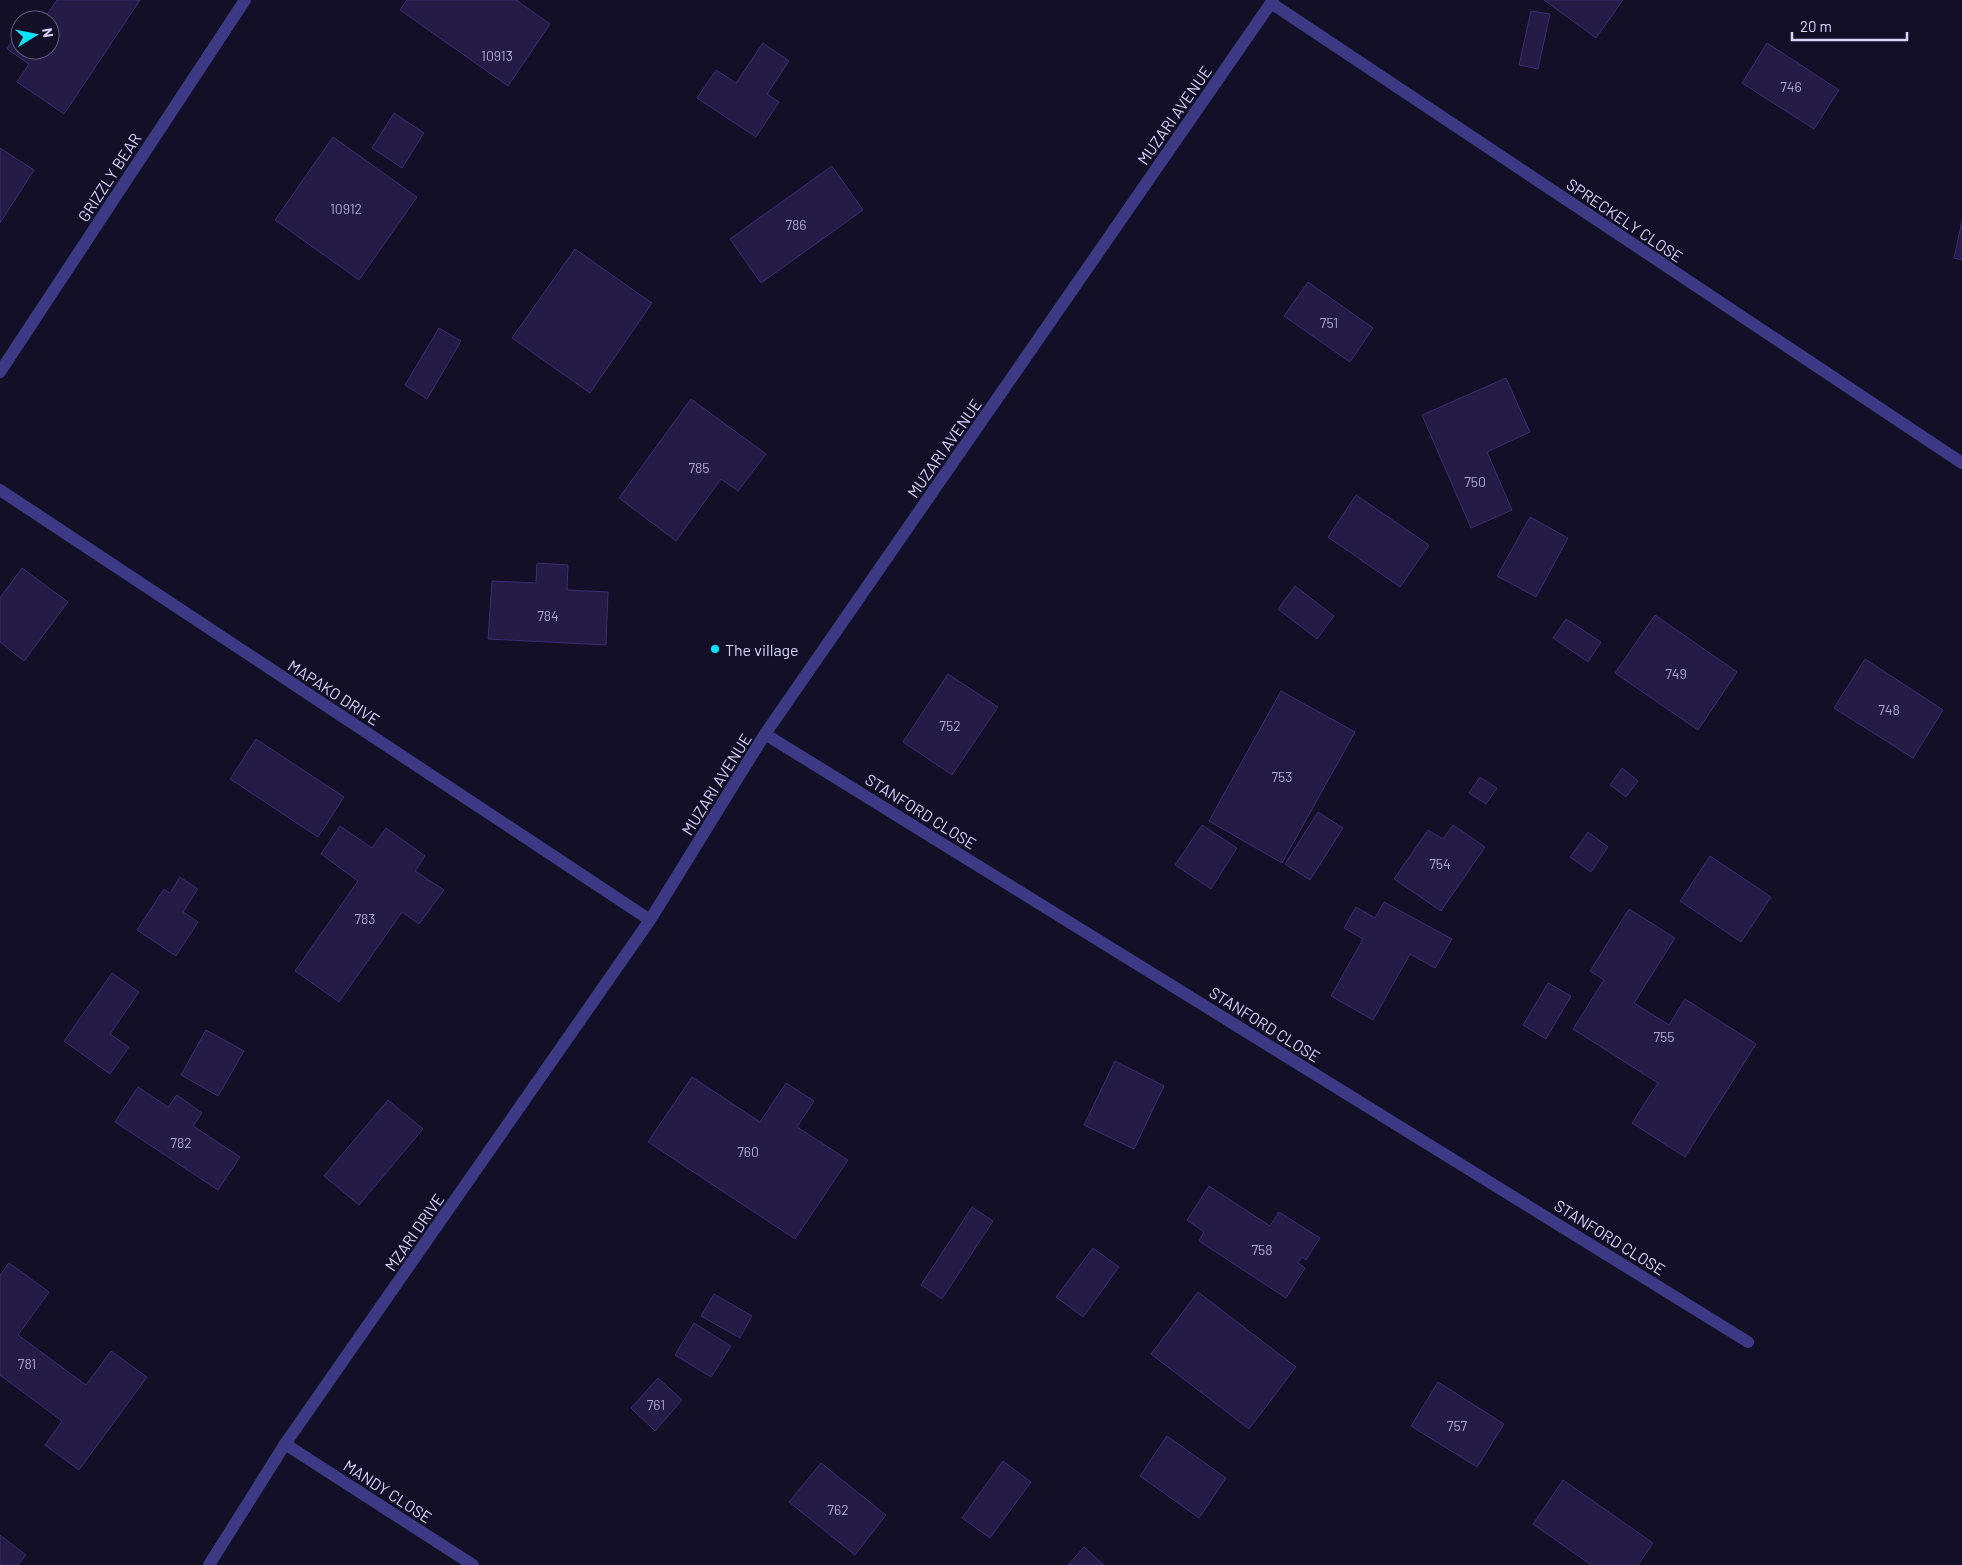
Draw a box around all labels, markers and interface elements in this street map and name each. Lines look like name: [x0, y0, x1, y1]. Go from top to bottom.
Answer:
north arrow: [10, 10, 60, 60]
scale bar: [1792, 10, 1907, 42]
text: 20 m: [1800, 17, 1832, 35]
text: N: [39, 27, 57, 39]
house number: 10913: [481, 47, 513, 64]
street label: MUZARI AVENUE: [1133, 62, 1215, 168]
house number: 746: [1780, 78, 1802, 95]
street label: GRIZZLY BEAR: [73, 129, 145, 225]
street label: SPRECKELY CLOSE: [1563, 174, 1687, 266]
house number: 10912: [330, 200, 362, 217]
house number: 786: [785, 216, 807, 233]
house number: 751: [1320, 314, 1338, 331]
street label: MUZARI AVENUE: [903, 395, 985, 501]
house number: 785: [688, 459, 710, 476]
house number: 750: [1464, 473, 1486, 490]
house number: 784: [537, 607, 559, 624]
place label: The village: [725, 640, 799, 659]
marker: The village: [709, 643, 721, 655]
street label: MAPAKO DRIVE: [285, 655, 383, 729]
house number: 749: [1665, 665, 1687, 682]
house number: 748: [1878, 701, 1900, 718]
house number: 752: [939, 717, 961, 734]
street label: MUZARI AVENUE: [677, 730, 755, 838]
house number: 753: [1271, 768, 1293, 785]
street label: STANFORD CLOSE: [862, 769, 980, 853]
house number: 754: [1429, 855, 1451, 872]
house number: 783: [354, 910, 376, 927]
street label: STANFORD CLOSE: [1206, 982, 1324, 1066]
house number: 755: [1653, 1028, 1675, 1045]
house number: 782: [170, 1134, 192, 1151]
house number: 760: [737, 1143, 759, 1160]
street label: MZARI DRIVE: [380, 1190, 448, 1274]
street label: STANFORD CLOSE: [1551, 1195, 1669, 1279]
house number: 758: [1251, 1241, 1273, 1258]
house number: 781: [18, 1355, 36, 1372]
house number: 761: [647, 1396, 665, 1413]
house number: 757: [1447, 1417, 1468, 1434]
street label: MANDY CLOSE: [340, 1455, 436, 1527]
house number: 762: [827, 1501, 849, 1518]

